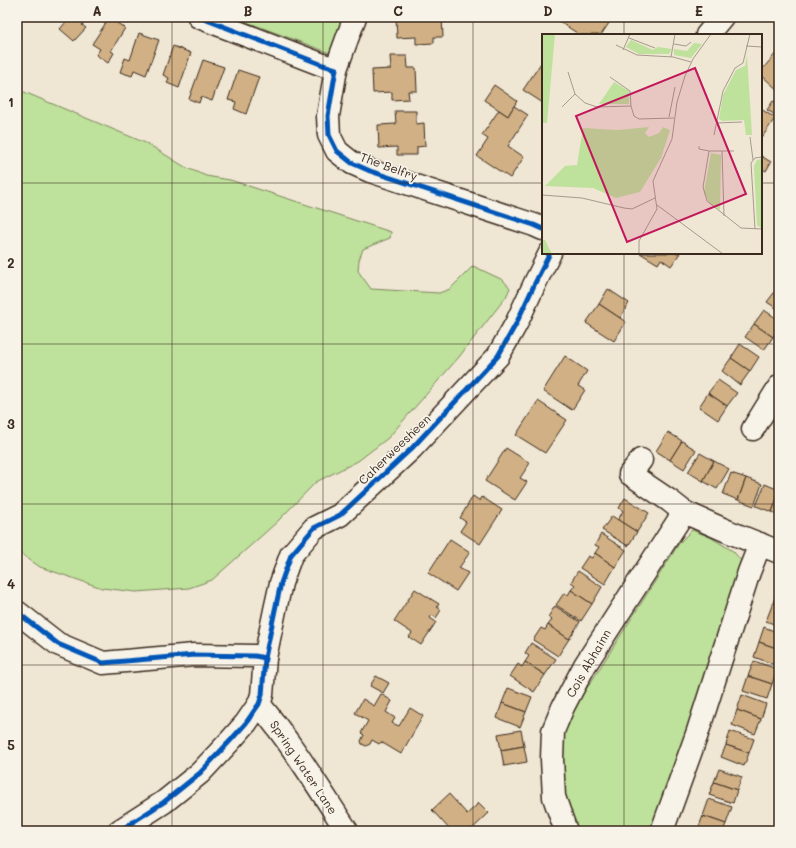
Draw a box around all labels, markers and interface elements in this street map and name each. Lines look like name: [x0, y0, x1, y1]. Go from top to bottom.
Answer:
text: A: [92, 2, 102, 19]
text: B: [244, 2, 253, 19]
text: C: [393, 2, 403, 19]
text: D: [543, 2, 553, 19]
text: E: [695, 2, 703, 19]
inset map: [542, 34, 762, 254]
text: 1: [8, 93, 14, 110]
street label: The Belfry: [358, 148, 420, 184]
text: 2: [7, 254, 15, 271]
street label: Caherweesheen: [354, 410, 434, 488]
text: 3: [7, 415, 15, 432]
text: 4: [7, 575, 15, 592]
street label: Cois Abhainn: [562, 626, 614, 700]
street label: Spring Water Lane: [267, 717, 341, 817]
text: 5: [7, 736, 15, 753]

